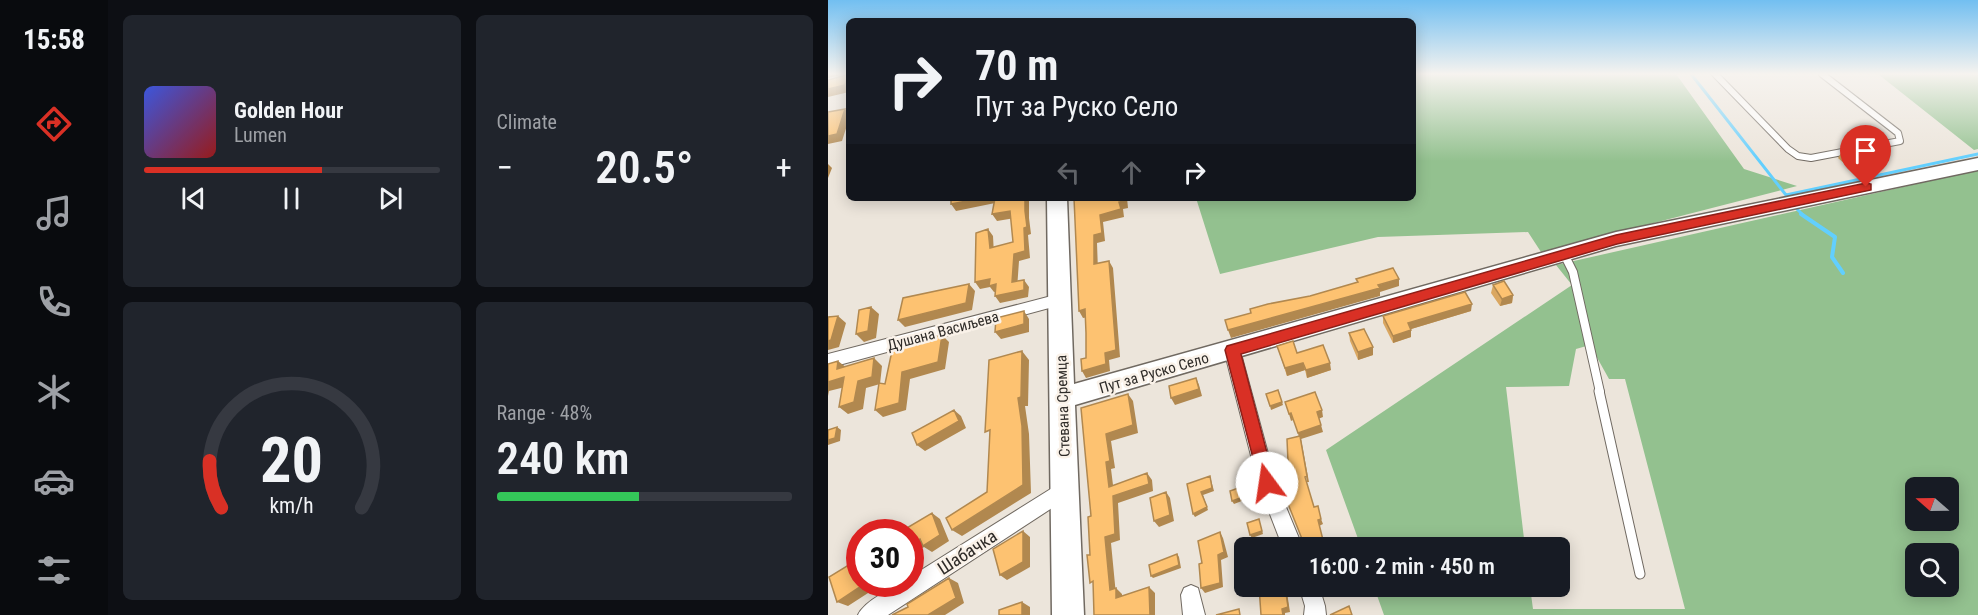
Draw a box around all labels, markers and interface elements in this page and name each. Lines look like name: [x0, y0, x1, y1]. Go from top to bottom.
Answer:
text: 15:58: [23, 24, 85, 56]
text: 70 m: [975, 41, 1058, 90]
icon: right: [876, 42, 954, 120]
text: Пут за Руско Село: [975, 91, 1178, 123]
text: Golden Hour: [234, 98, 343, 123]
icon: directions: [33, 103, 75, 145]
text: Climate: [497, 110, 557, 134]
text: Lumen: [234, 123, 287, 147]
pin: [1840, 125, 1891, 187]
icon: arrive: [1849, 134, 1882, 167]
text: 20.5°: [595, 141, 693, 194]
text: −: [497, 148, 513, 187]
text: +: [776, 148, 792, 187]
icon: left: [1052, 156, 1085, 189]
icon: ahead: [1115, 156, 1148, 189]
icon: right: [1178, 156, 1211, 189]
icon: previous: [177, 182, 210, 215]
icon: pause: [275, 182, 308, 215]
icon: next: [374, 182, 407, 215]
icon: music: [33, 192, 75, 234]
icon: phone: [33, 281, 75, 323]
street label: Душана Васиљева: [885, 307, 1001, 355]
street label: Пут за Руско Село: [1097, 349, 1211, 397]
street label: Стевана Сремца: [1052, 355, 1074, 457]
icon: climate: [33, 371, 75, 413]
text: Range · 48%: [497, 401, 592, 425]
text: 20: [260, 424, 323, 497]
text: 240 km: [497, 432, 630, 485]
position arrow: [1235, 451, 1299, 515]
icon: car: [33, 460, 75, 502]
north arrow: [1905, 477, 1959, 531]
map controls: [1905, 477, 1959, 597]
text: km/h: [270, 493, 314, 518]
speed limit sign: 30: [846, 519, 924, 597]
street label: Шабачка: [933, 525, 1001, 579]
button: search: [1905, 543, 1959, 597]
icon: filters: [33, 549, 75, 591]
text: 16:00 · 2 min · 450 m: [1309, 554, 1495, 579]

